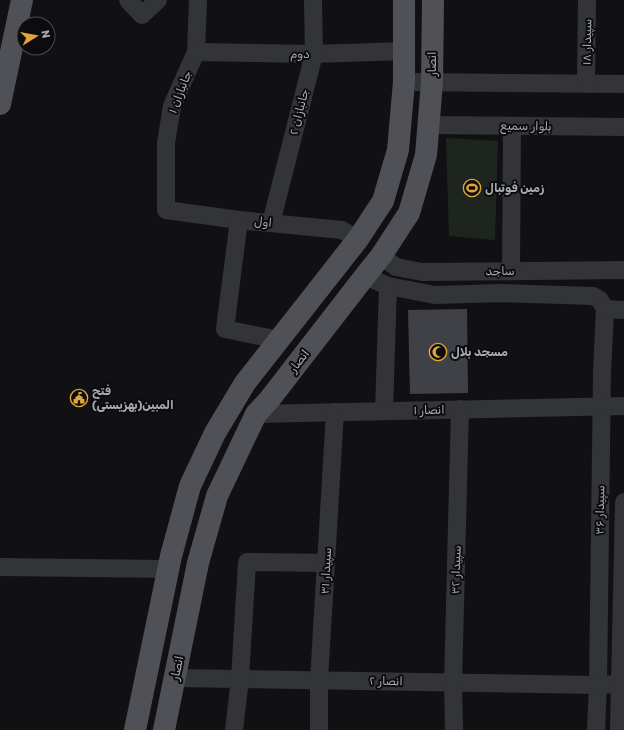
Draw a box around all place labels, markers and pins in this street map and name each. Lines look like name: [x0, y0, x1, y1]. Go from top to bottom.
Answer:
sports icon: زمین فوتبال: [462, 178, 482, 198]
place label: زمین فوتبال: [485, 181, 544, 195]
mosque icon: مسجد بلال: [428, 342, 448, 362]
place label: مسجد بلال: [451, 345, 508, 359]
place label: فتح المبین(بهزیستی): [92, 384, 174, 412]
public building icon: فتح المبین(بهزیستی): [69, 388, 89, 408]

